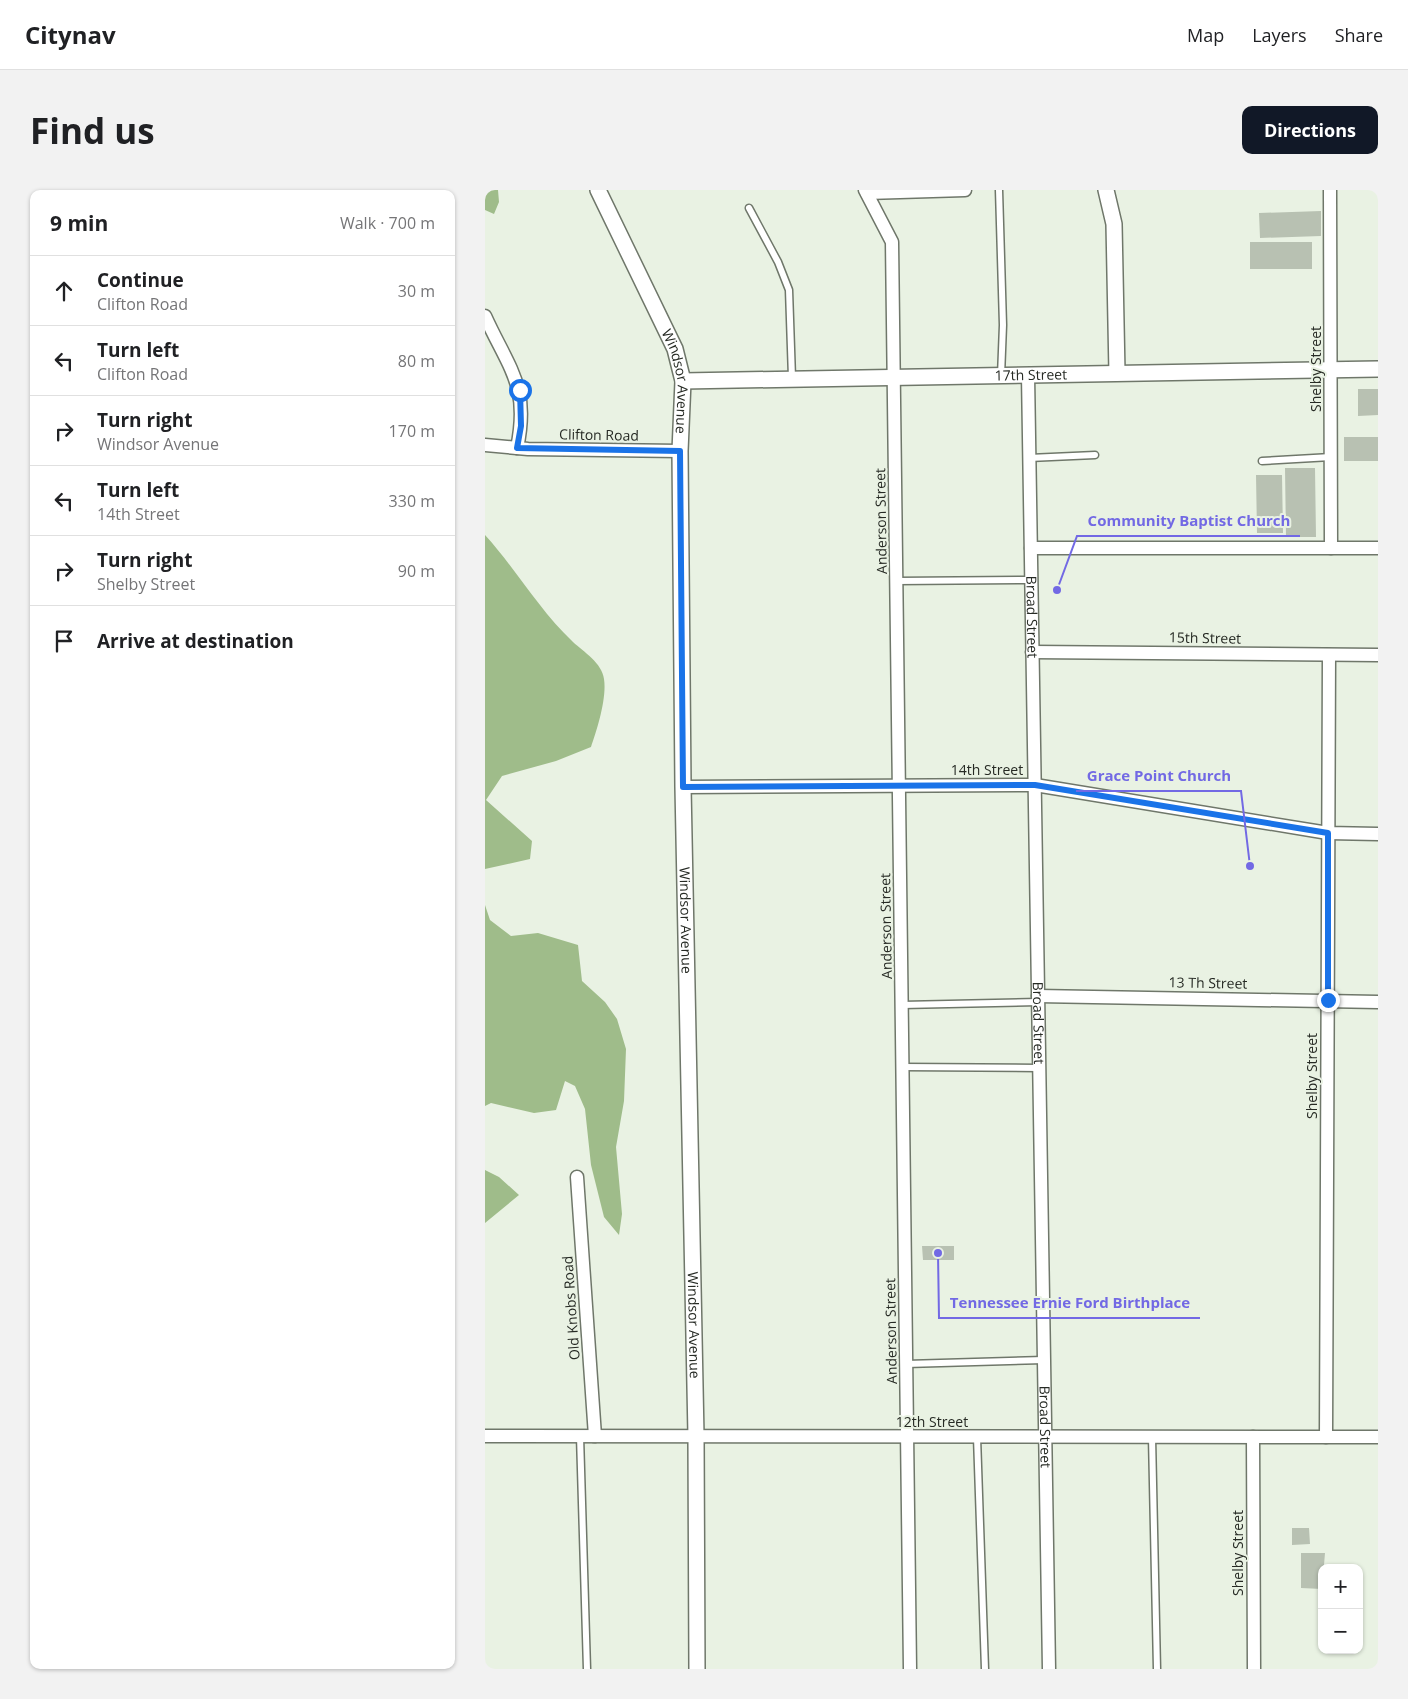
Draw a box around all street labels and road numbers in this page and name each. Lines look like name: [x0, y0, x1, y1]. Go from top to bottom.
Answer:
street label: Windsor Avenue: [658, 326, 693, 434]
street label: Shelby Street: [1306, 326, 1325, 412]
street label: 17th Street: [995, 364, 1067, 385]
street label: Clifton Road: [559, 424, 639, 445]
street label: Anderson Street: [870, 468, 891, 574]
street label: Broad Street: [1022, 576, 1043, 658]
street label: 15th Street: [1169, 627, 1241, 648]
street label: 14th Street: [951, 760, 1023, 779]
street label: Windsor Avenue: [676, 867, 697, 974]
street label: Anderson Street: [875, 873, 896, 979]
street label: 13 Th Street: [1169, 972, 1248, 993]
street label: Broad Street: [1029, 982, 1049, 1064]
street label: Shelby Street: [1302, 1033, 1321, 1119]
street label: Old Knobs Road: [557, 1255, 584, 1361]
street label: Windsor Avenue: [684, 1272, 705, 1379]
street label: Anderson Street: [880, 1278, 901, 1384]
street label: Broad Street: [1035, 1386, 1056, 1468]
street label: 12th Street: [896, 1412, 968, 1431]
street label: Shelby Street: [1228, 1510, 1247, 1596]

